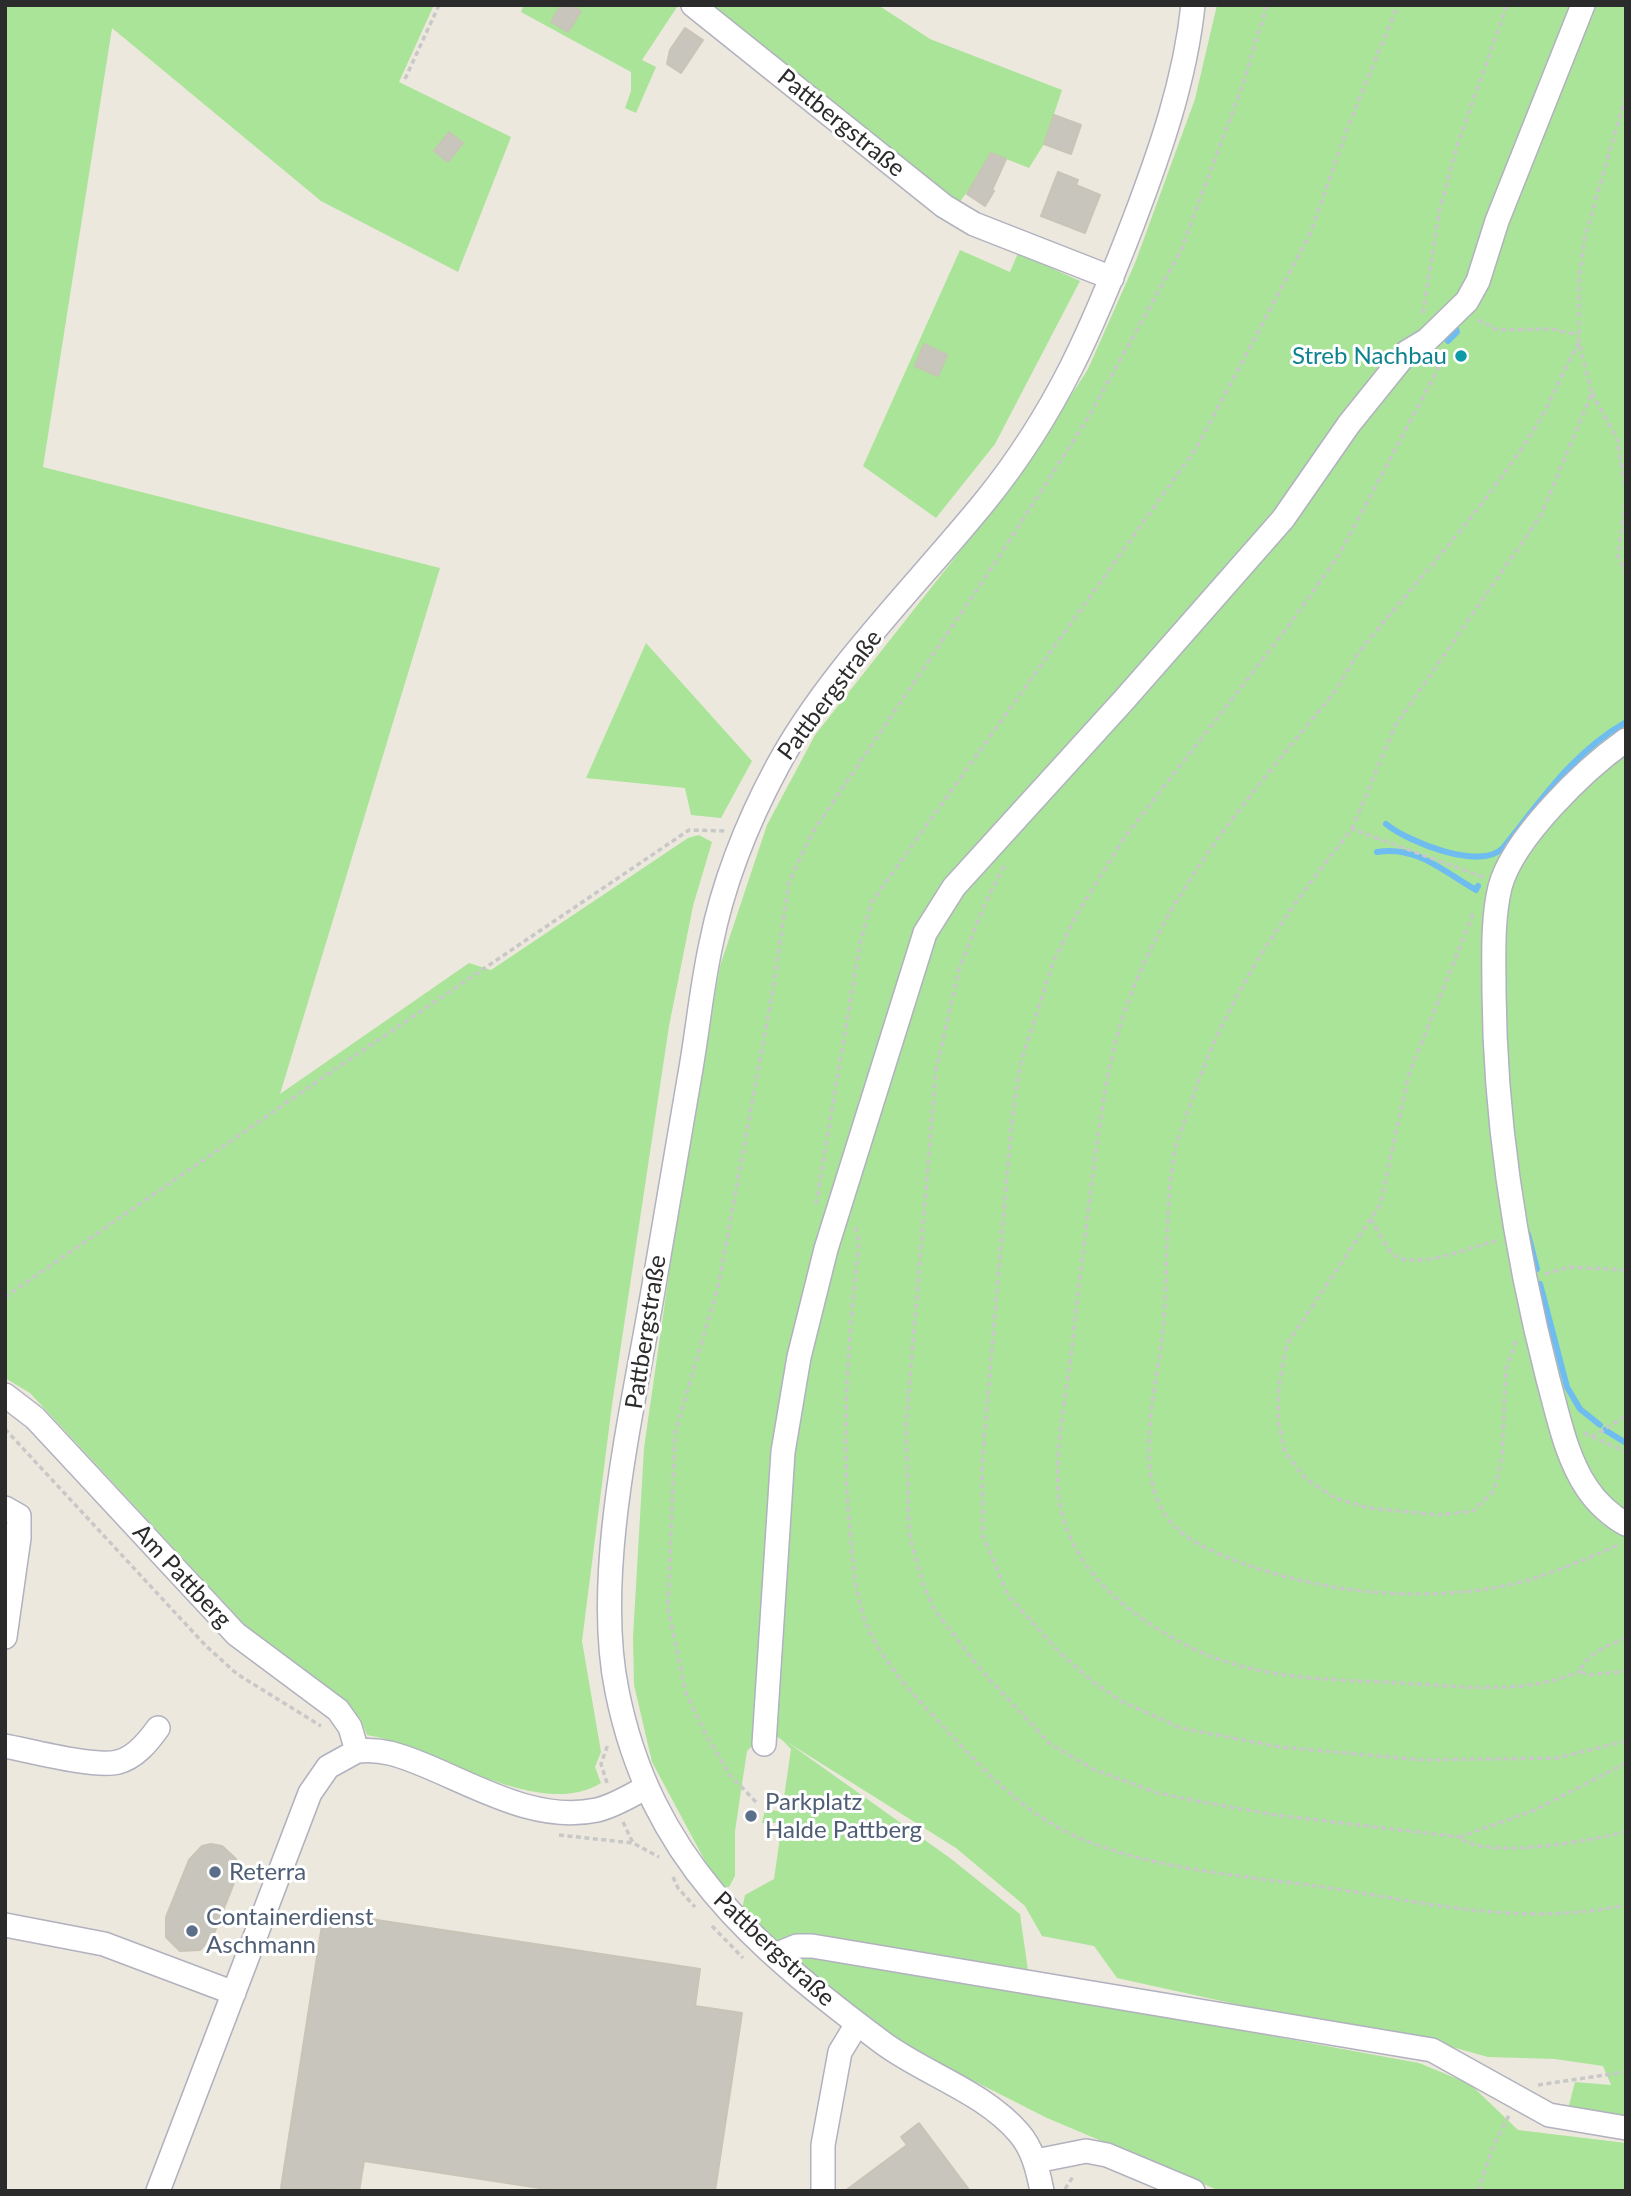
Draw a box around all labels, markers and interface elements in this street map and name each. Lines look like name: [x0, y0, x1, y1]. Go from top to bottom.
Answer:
street label: Pattbergstraße: [772, 63, 910, 183]
place label: Streb Nachbau: [1292, 342, 1447, 370]
marker: Streb Nachbau: [1453, 348, 1469, 364]
street label: Pattbergstraße: [772, 624, 888, 766]
street label: Pattbergstraße: [620, 1253, 672, 1411]
street label: Am Pattberg: [127, 1518, 237, 1634]
place label: Parkplatz Halde Pattberg: [765, 1788, 922, 1844]
marker: Parkplatz Halde Pattberg: [743, 1808, 759, 1824]
place label: Reterra: [229, 1858, 306, 1886]
marker: Reterra: [207, 1864, 223, 1880]
street label: Pattbergstraße: [707, 1886, 841, 2012]
place label: Containerdienst Aschmann: [206, 1903, 374, 1959]
marker: Containerdienst Aschmann: [184, 1923, 200, 1939]

